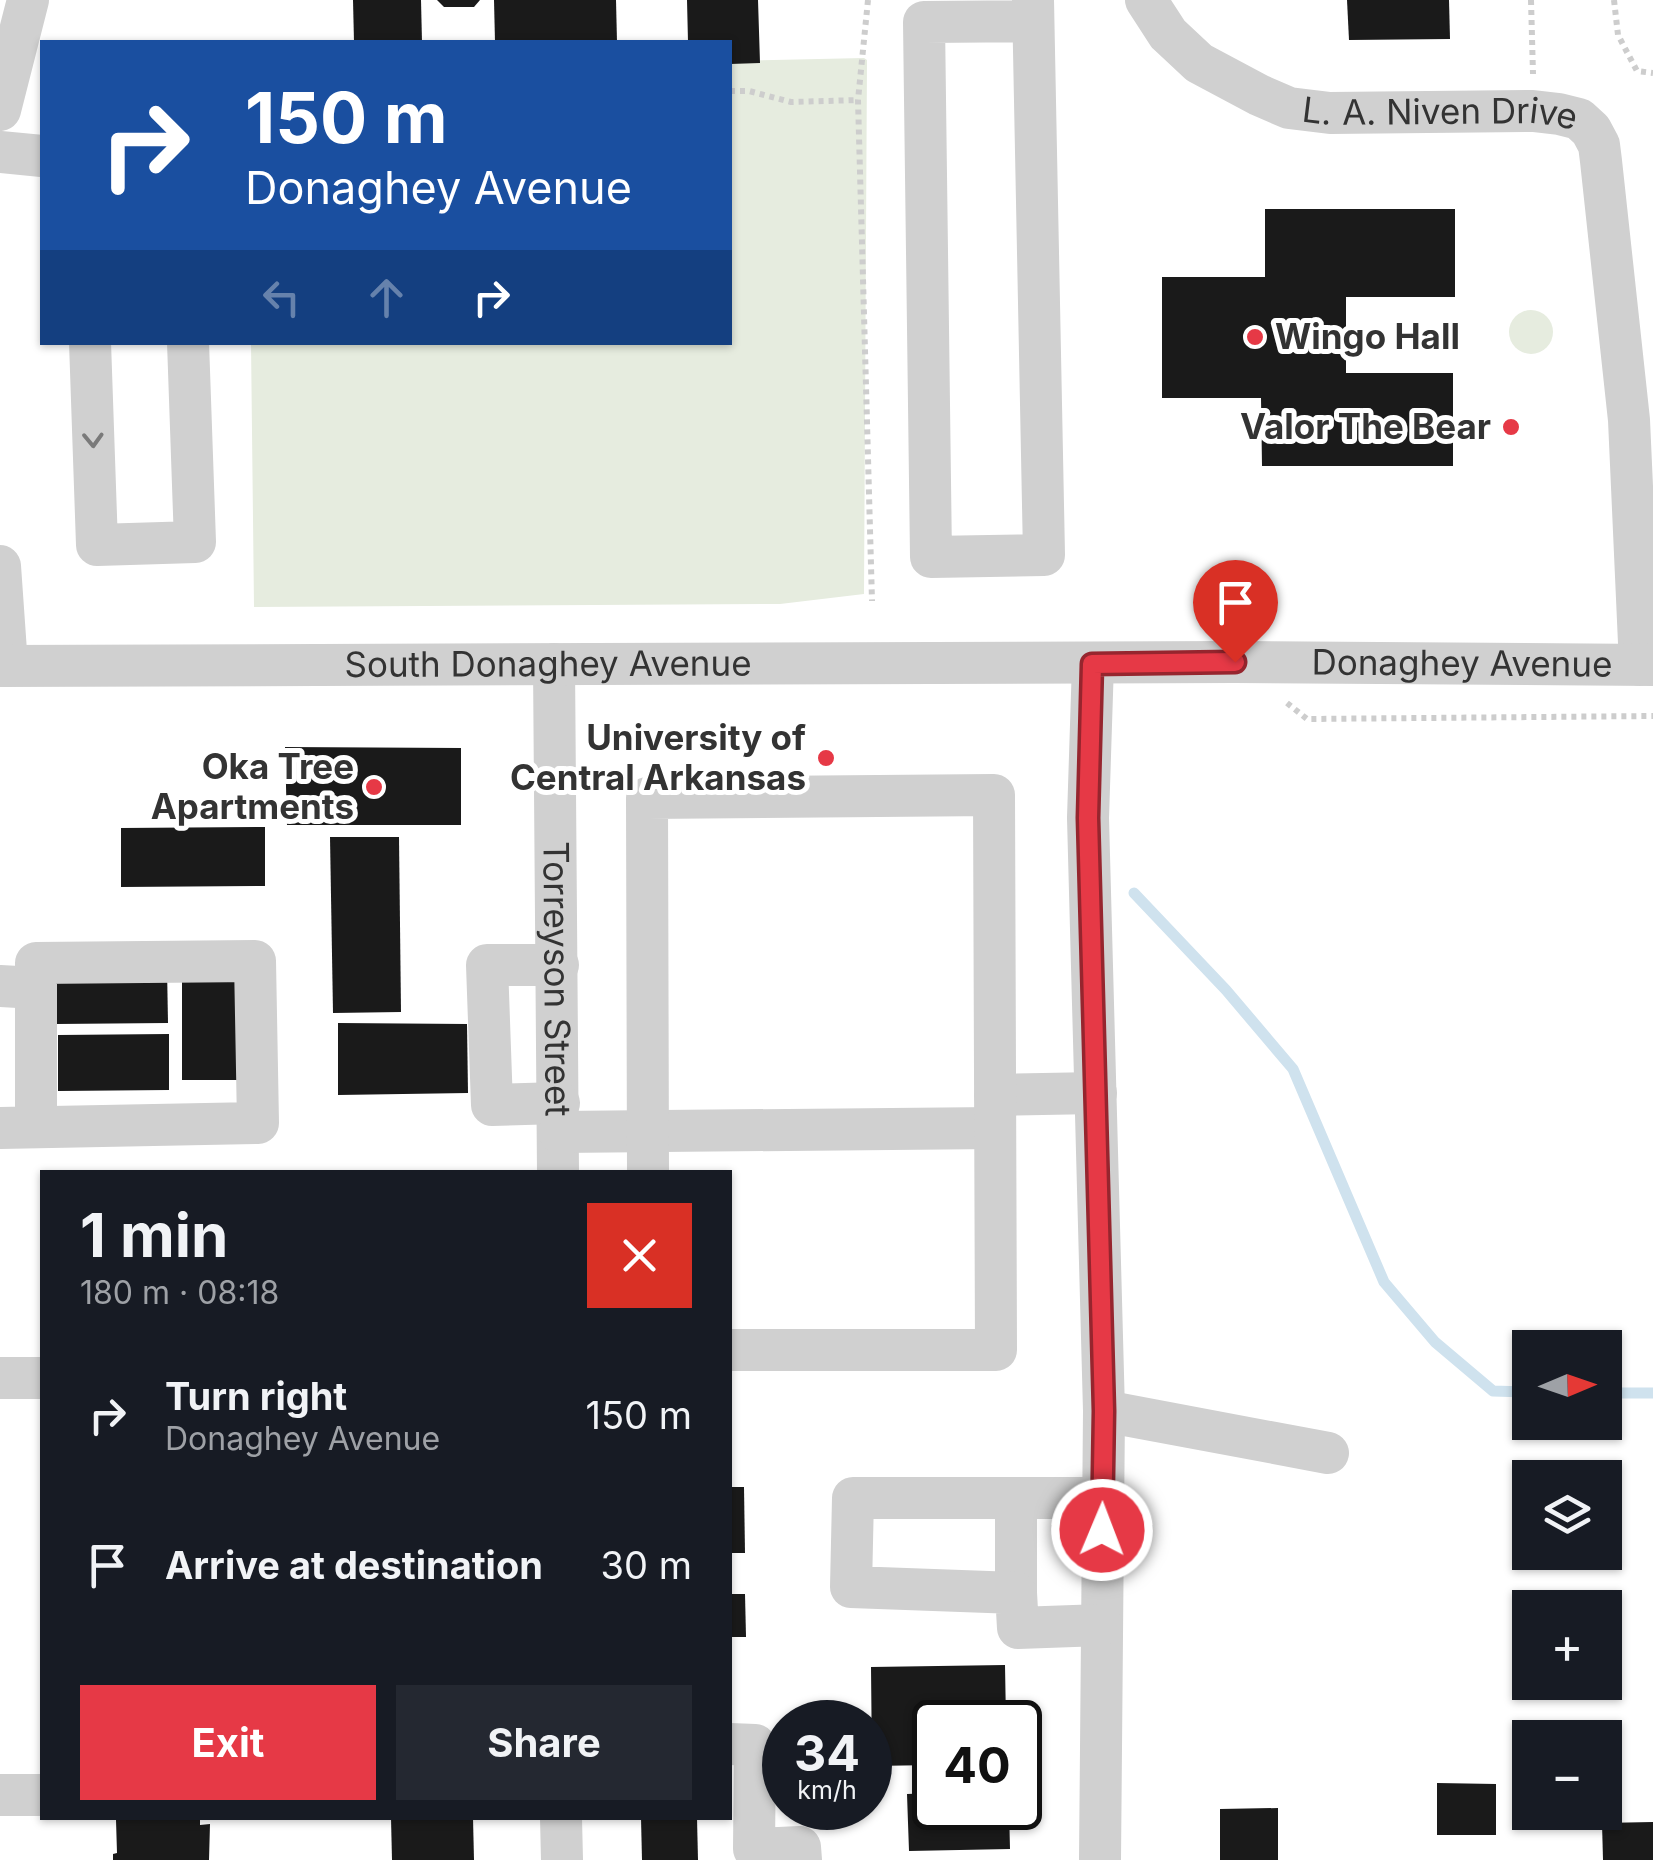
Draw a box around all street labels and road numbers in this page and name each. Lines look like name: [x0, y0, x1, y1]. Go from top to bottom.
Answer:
street label: L. A. Niven Drive: [1300, 88, 1582, 138]
street label: Donaghey Avenue: [1311, 641, 1613, 685]
street label: South Donaghey Avenue: [344, 642, 752, 685]
street label: Torreyson Street: [535, 841, 580, 1117]

